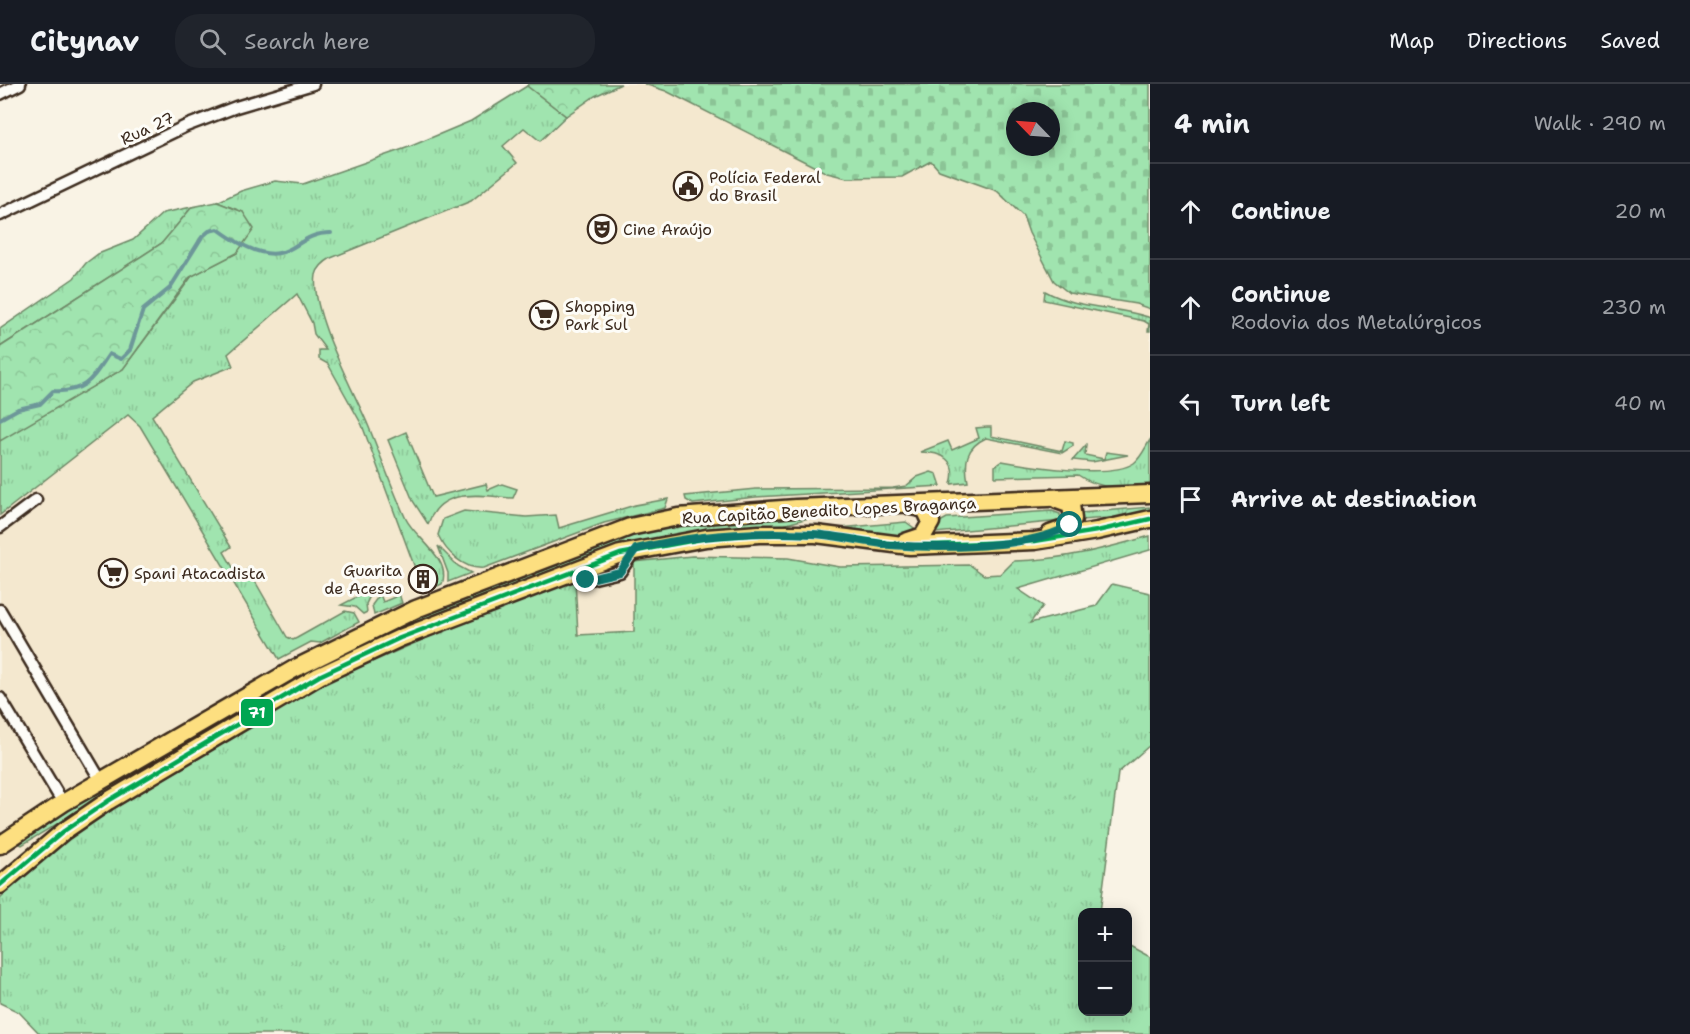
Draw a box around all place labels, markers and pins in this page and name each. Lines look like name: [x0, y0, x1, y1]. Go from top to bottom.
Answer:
place label: Polícia Federal do Brasil: [709, 167, 821, 206]
public building icon: Polícia Federal do Brasil: [672, 170, 704, 202]
theatre icon: Cine Araújo: [586, 213, 618, 245]
place label: Cine Araújo: [623, 219, 712, 240]
place label: Shopping Park Sul: [565, 296, 635, 335]
supermarket icon: Shopping Park Sul: [528, 299, 560, 331]
supermarket icon: Spani Atacadista: [97, 557, 129, 589]
place label: Guarita de Acesso: [324, 560, 402, 599]
place label: Spani Atacadista: [134, 563, 265, 584]
building icon: Guarita de Acesso: [407, 563, 439, 595]

